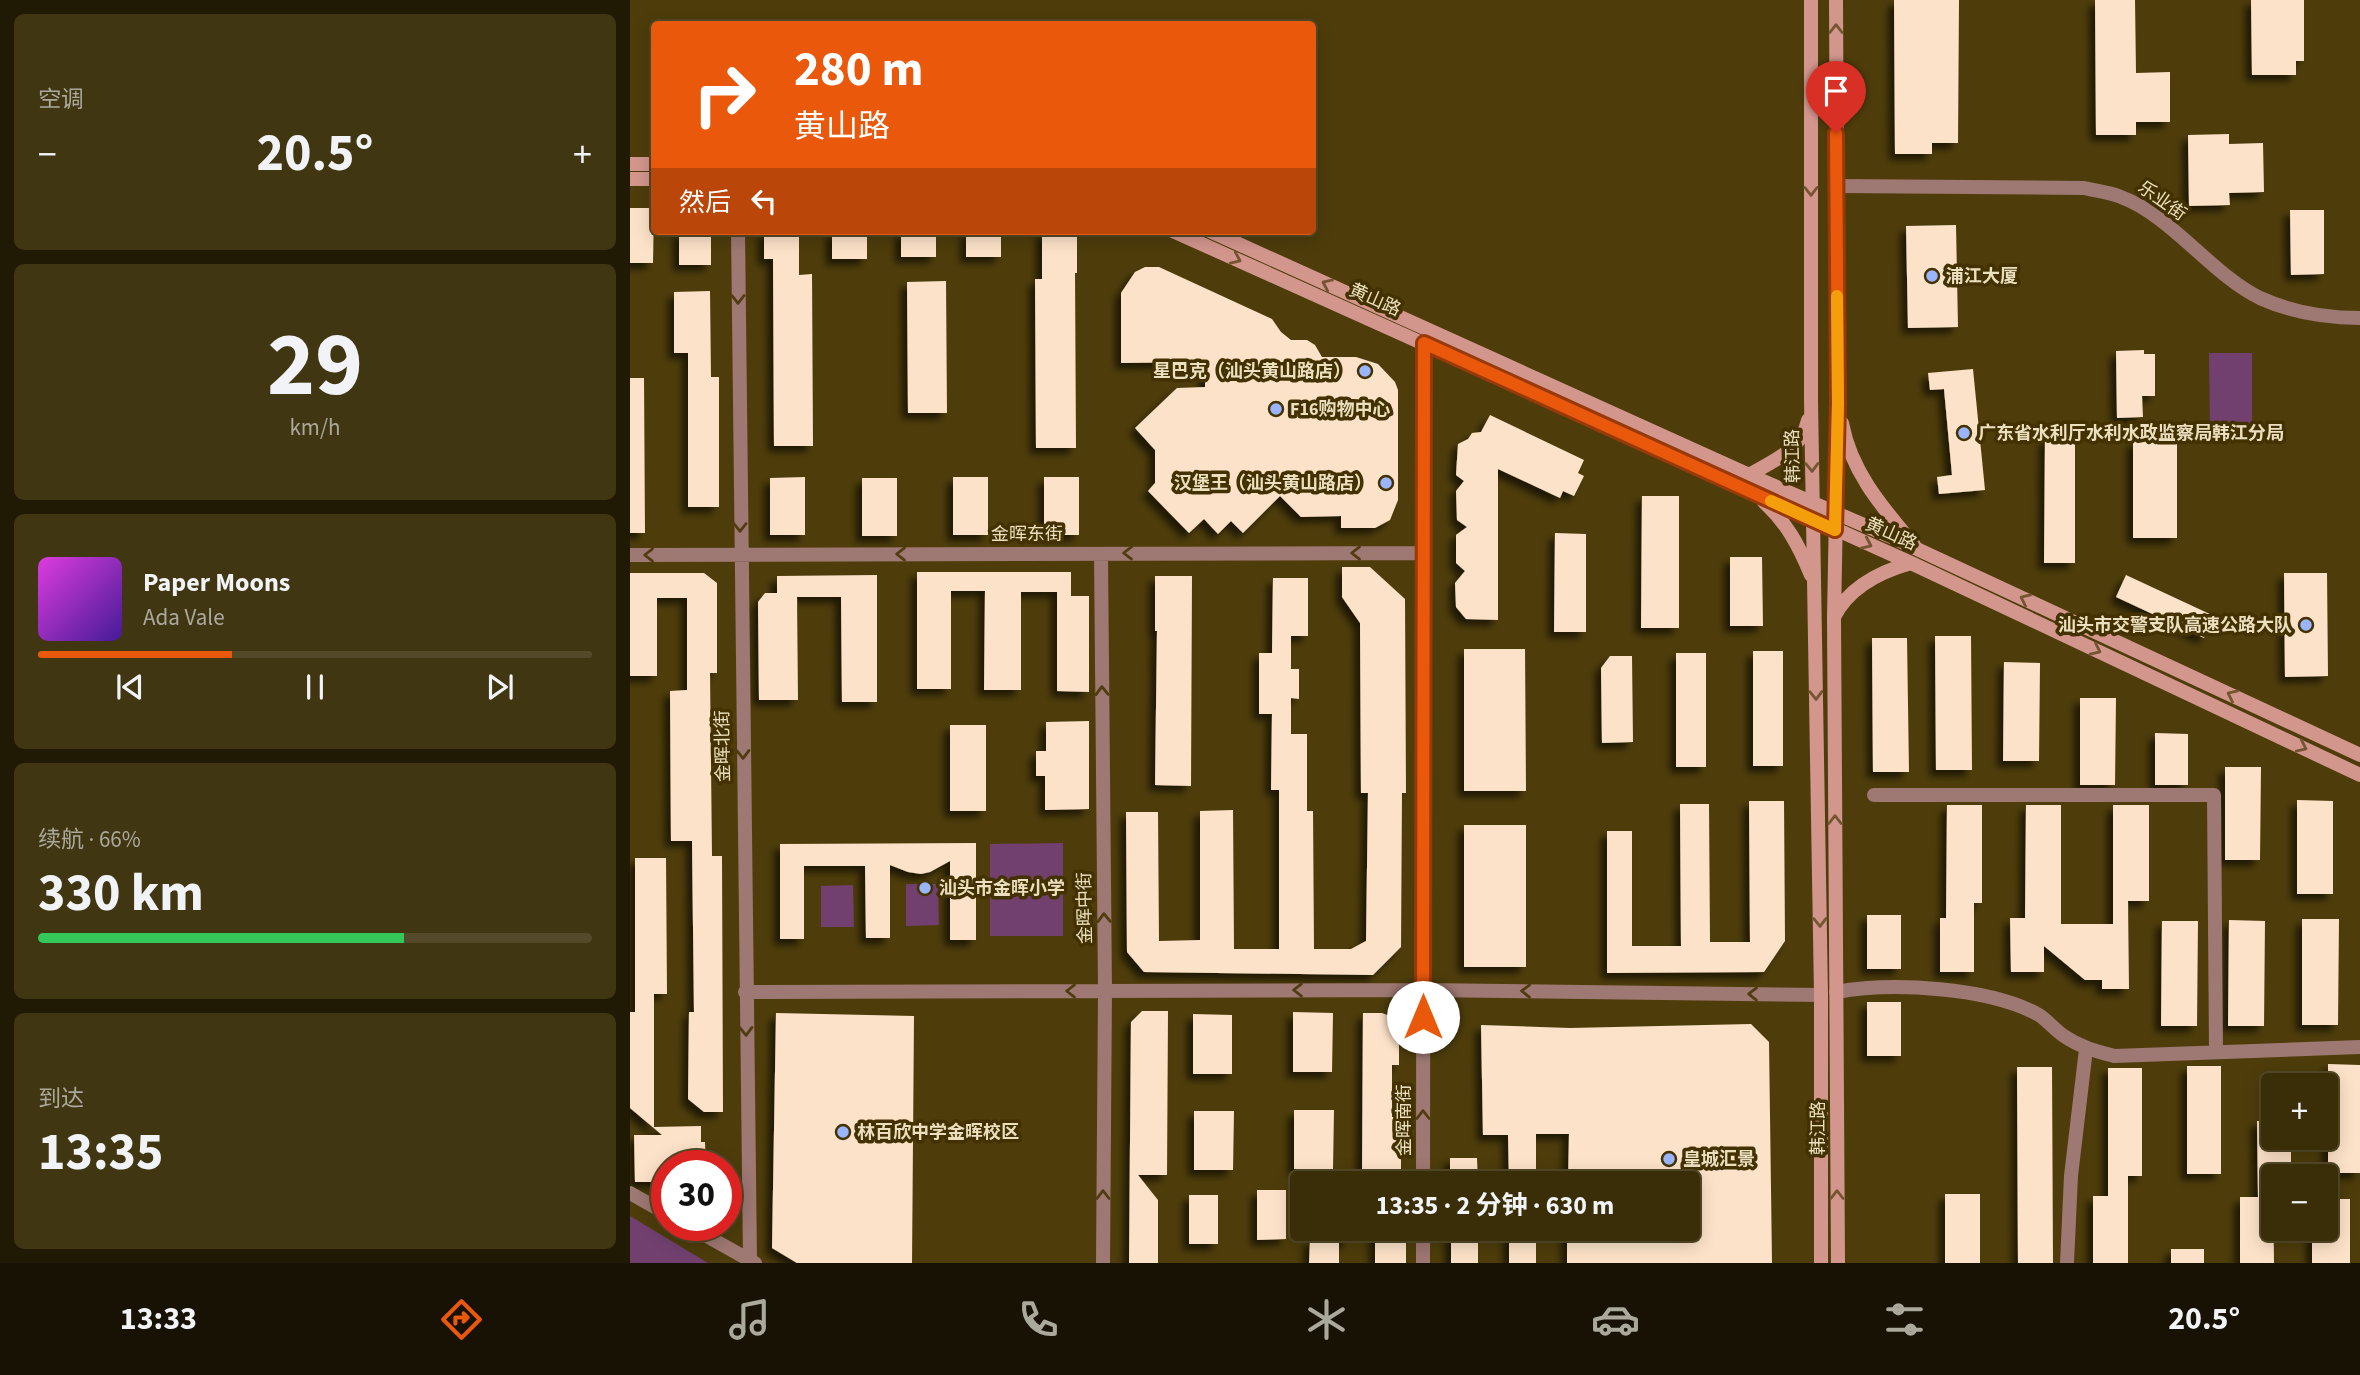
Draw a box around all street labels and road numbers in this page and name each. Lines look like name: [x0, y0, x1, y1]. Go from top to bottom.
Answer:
street label: 乐业街: [2133, 175, 2191, 227]
street label: 黄山路: [1345, 278, 1405, 322]
street label: 韩江路: [1780, 429, 1806, 483]
street label: 黄山路: [1861, 512, 1921, 556]
street label: 金晖东街: [991, 522, 1063, 547]
street label: 金晖北街: [710, 710, 736, 782]
street label: 金晖中街: [1072, 872, 1098, 944]
street label: 金晖南街: [1392, 1084, 1417, 1156]
street label: 韩江路: [1806, 1101, 1831, 1155]

